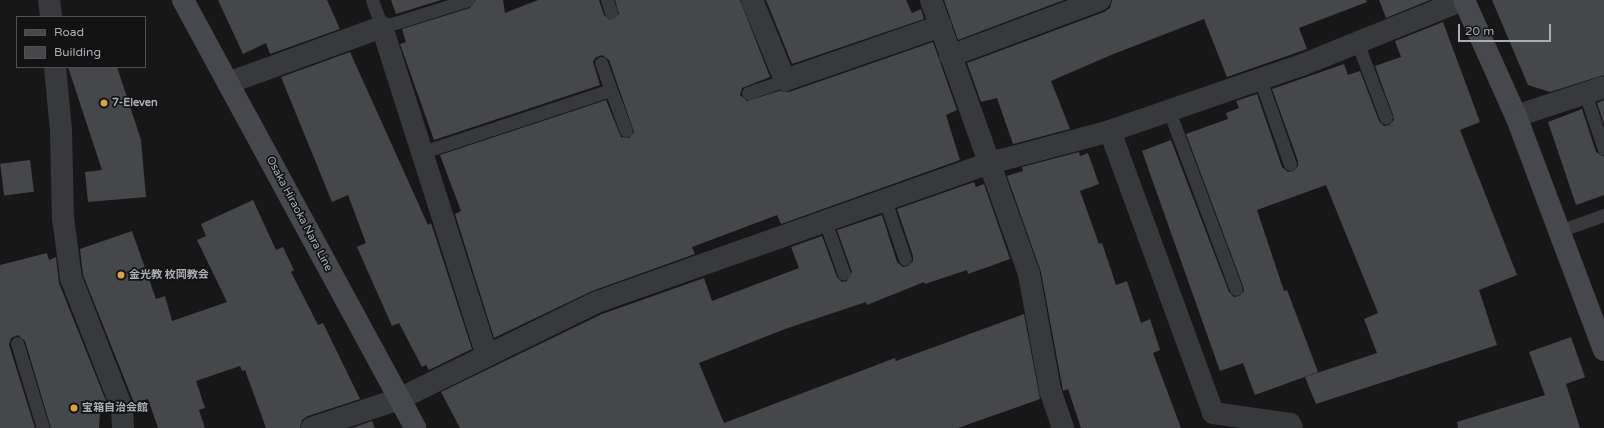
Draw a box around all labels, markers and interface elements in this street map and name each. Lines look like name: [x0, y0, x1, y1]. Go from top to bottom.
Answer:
legend: [16, 16, 146, 68]
scale bar: [1460, 16, 1553, 42]
text: 20 m: [1465, 24, 1494, 38]
text: Road: [54, 25, 84, 39]
text: Building: [54, 45, 101, 59]
place label: 7-Eleven: [112, 96, 158, 110]
marker: 7-Eleven: [99, 98, 109, 108]
street label: Osaka Hiraoka Nara Line: [263, 154, 335, 274]
place label: 金光教 枚岡教会: [129, 268, 209, 282]
marker: 金光教 枚岡教会: [116, 270, 126, 280]
place label: 宝箱自治会館: [82, 401, 148, 415]
marker: 宝箱自治会館: [69, 403, 79, 413]

